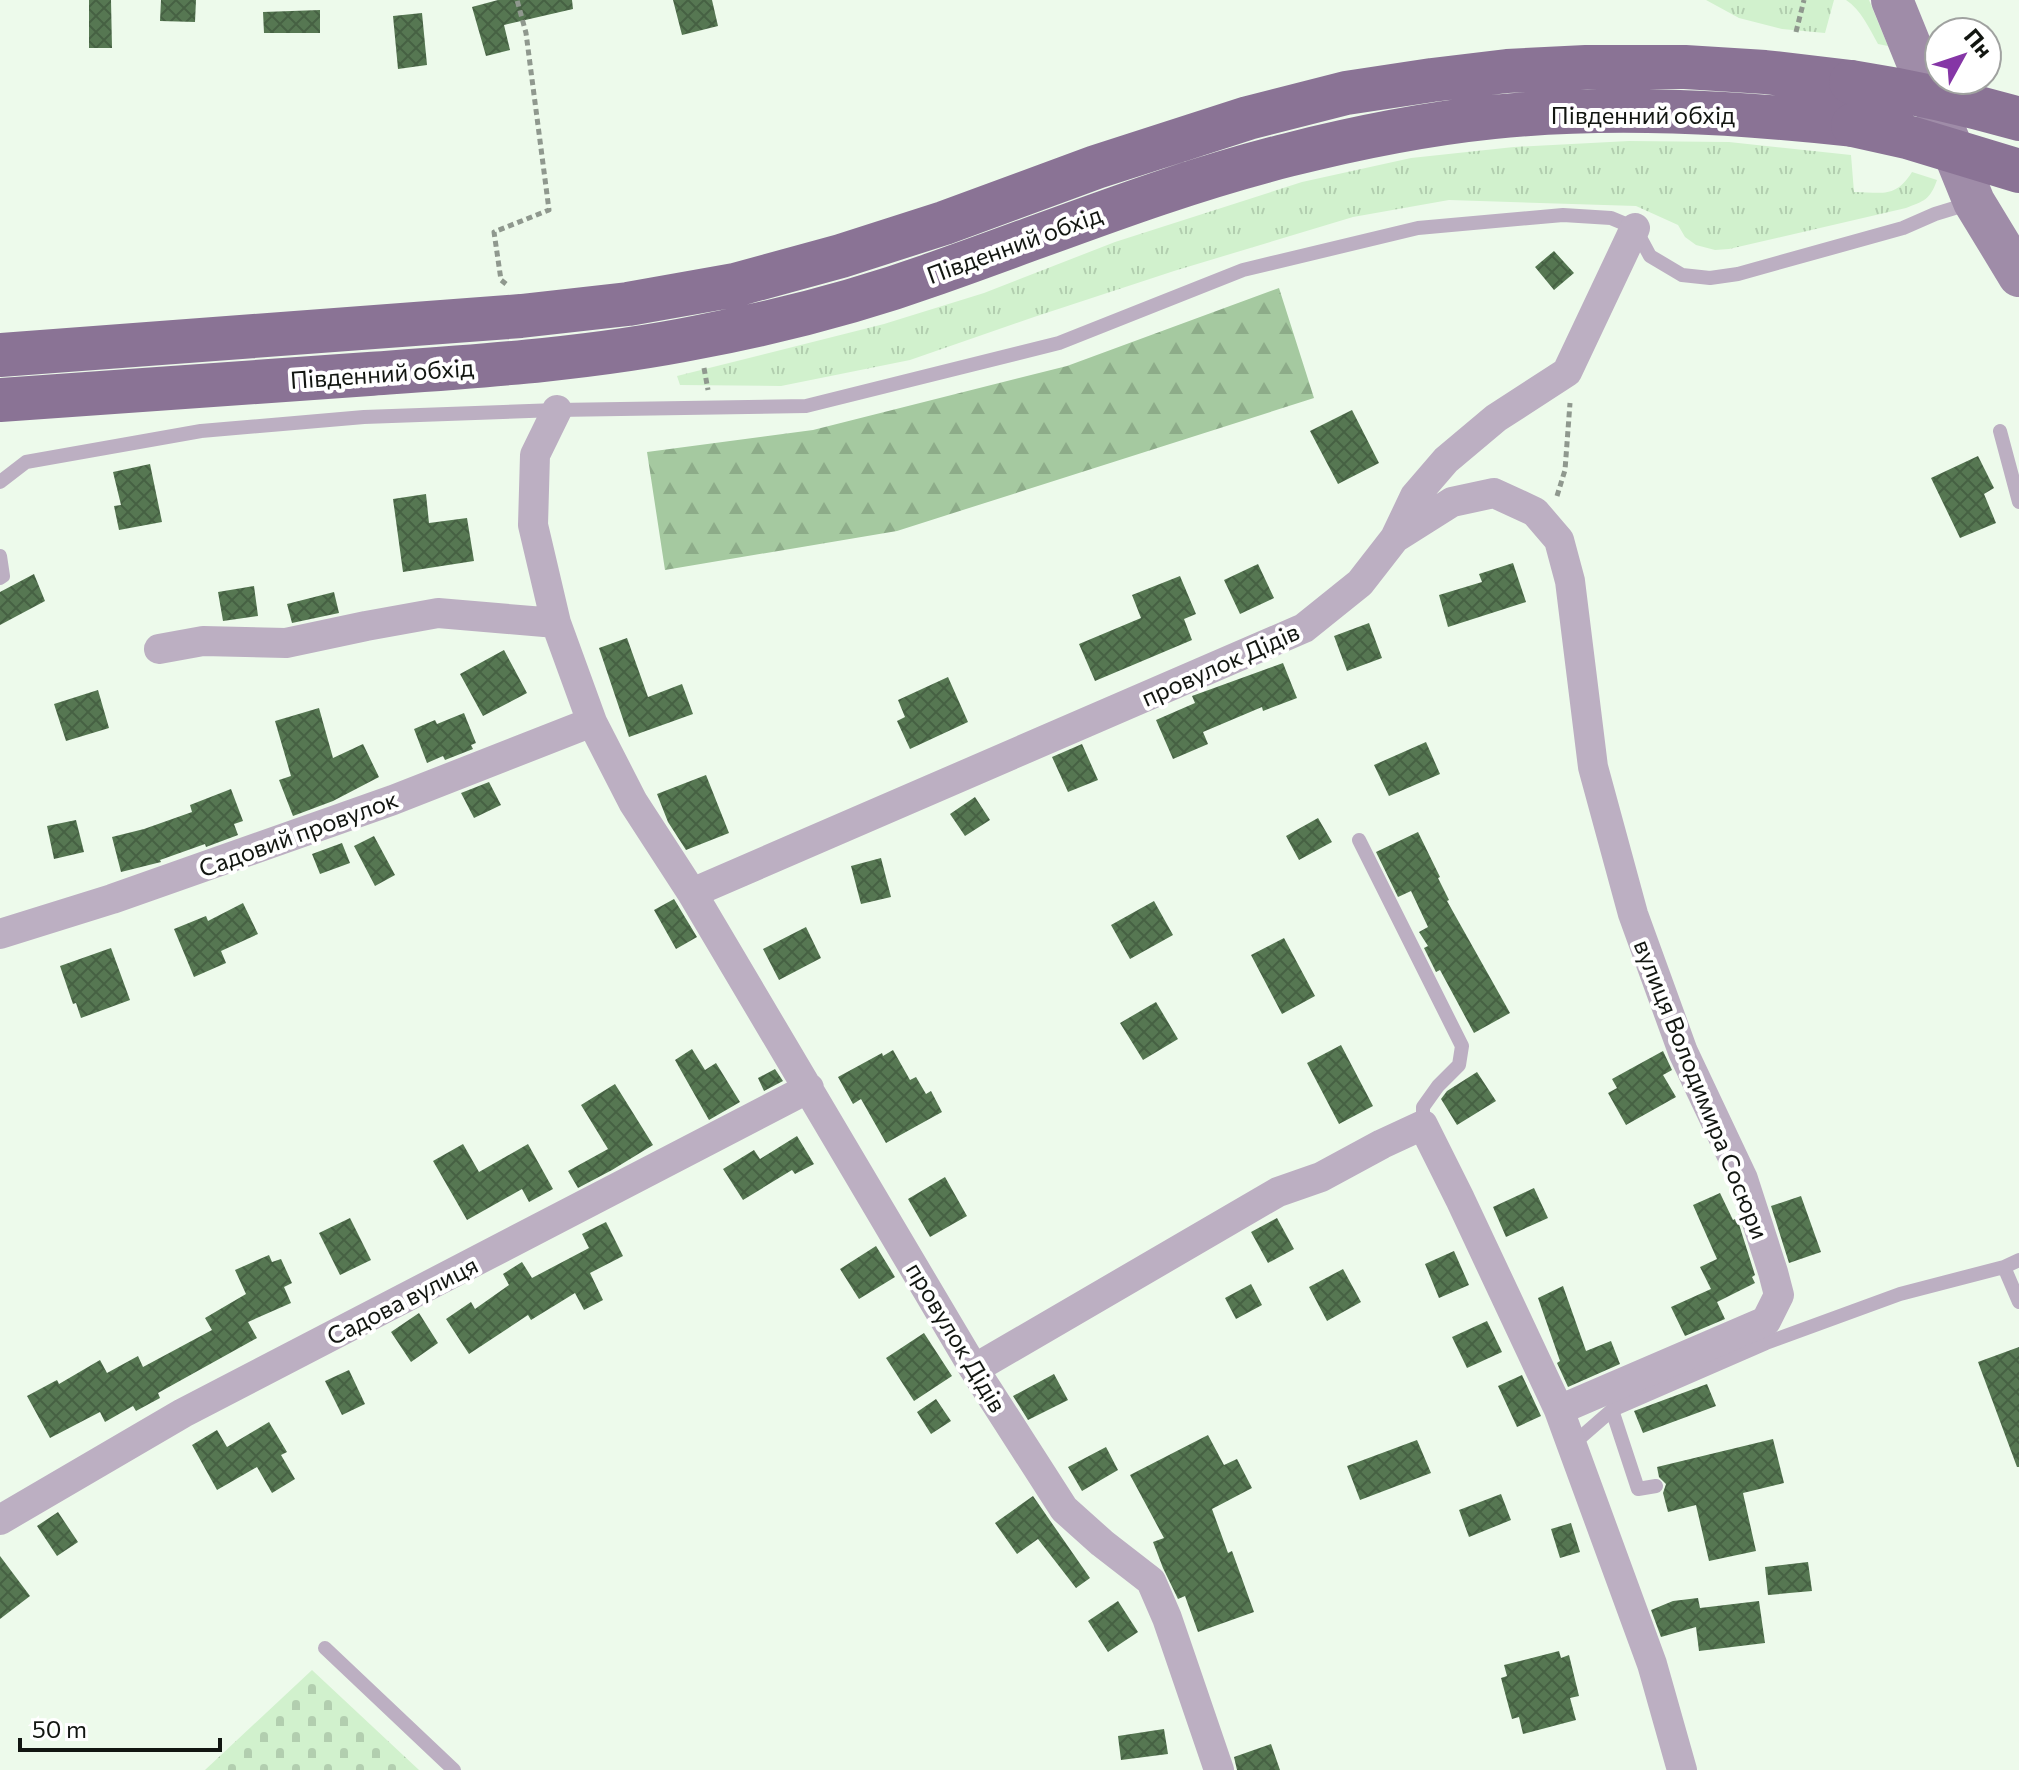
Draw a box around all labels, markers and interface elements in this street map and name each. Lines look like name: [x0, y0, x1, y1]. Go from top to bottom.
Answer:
north arrow: [1923, 16, 2003, 96]
text: Пн: [1959, 23, 1998, 63]
street label: Південний обхід: [1551, 100, 1735, 129]
street label: Південний обхід: [922, 199, 1106, 289]
street label: Південний обхід: [289, 352, 475, 394]
street label: провулок Дідів: [1137, 616, 1303, 712]
street label: Садовий провулок: [195, 783, 402, 882]
street label: вулиця Володимира Сосюри: [1629, 935, 1775, 1243]
street label: Садова вулиця: [322, 1250, 482, 1350]
street label: провулок Дідів: [901, 1257, 1013, 1417]
scale bar: [20, 1702, 220, 1752]
text: 50 m: [32, 1714, 87, 1743]

